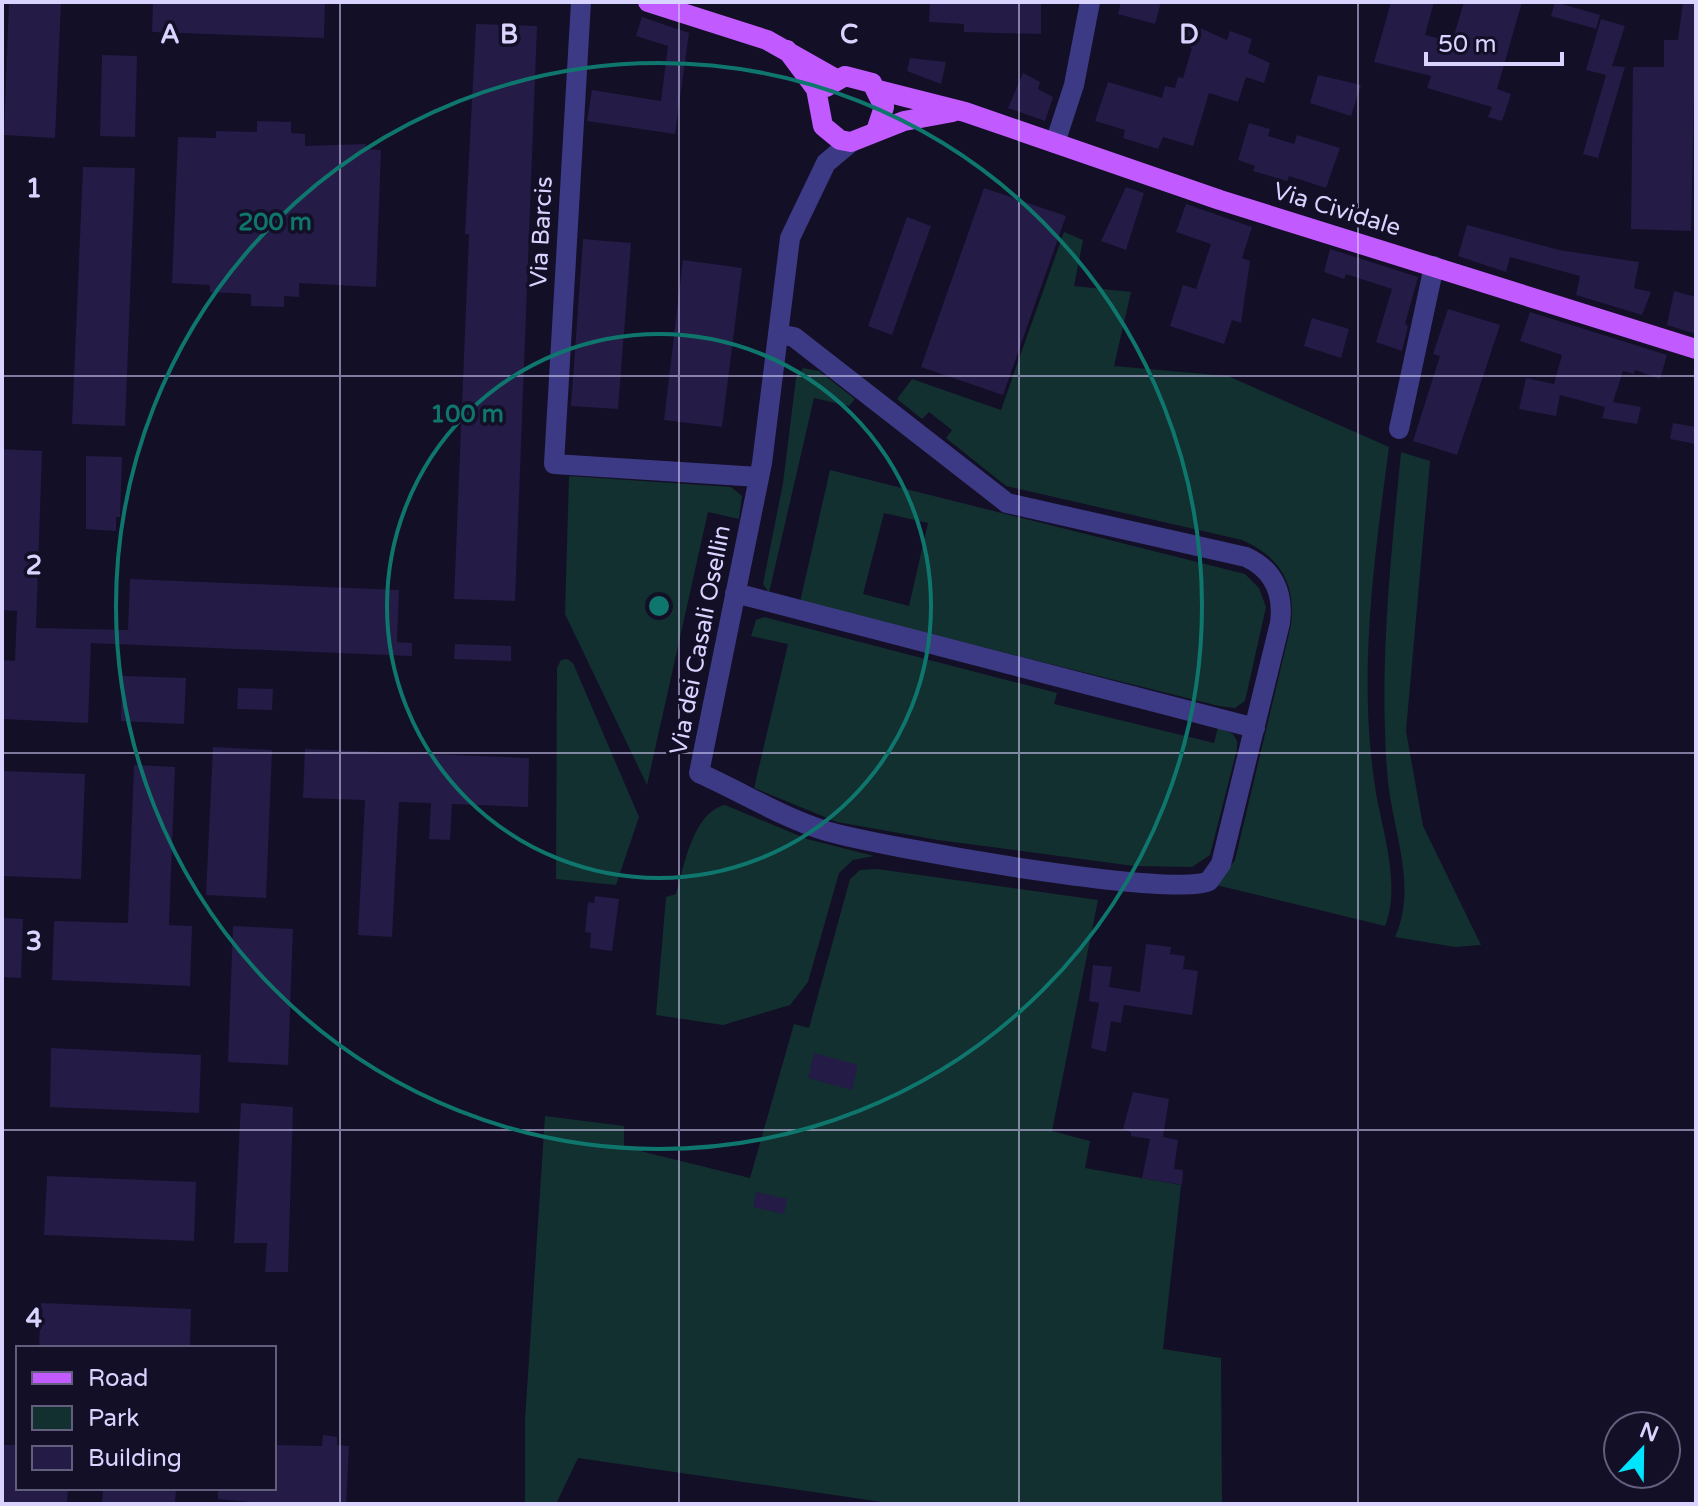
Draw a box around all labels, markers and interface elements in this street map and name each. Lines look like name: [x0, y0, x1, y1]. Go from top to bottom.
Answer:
scale bar: [1426, 16, 1562, 66]
text: A: [160, 19, 180, 50]
text: B: [500, 19, 518, 50]
text: C: [840, 19, 858, 50]
text: D: [1179, 19, 1199, 50]
text: 50 m: [1438, 30, 1496, 59]
text: 1: [26, 173, 42, 204]
street label: Via Barcis: [524, 176, 559, 288]
street label: Via Cividale: [1270, 176, 1404, 243]
text: 200 m: [238, 208, 312, 237]
text: 100 m: [430, 400, 504, 429]
street label: Via dei Casali Osellin: [664, 523, 737, 757]
text: 2: [26, 550, 42, 581]
centre of rings: [645, 592, 673, 620]
text: 3: [26, 926, 42, 957]
text: 4: [26, 1303, 42, 1334]
legend: [16, 1346, 276, 1490]
text: Road: [88, 1364, 148, 1393]
text: Park: [88, 1404, 139, 1433]
north arrow: [1602, 1410, 1682, 1490]
text: N: [1636, 1417, 1662, 1448]
text: Building: [88, 1444, 182, 1473]

